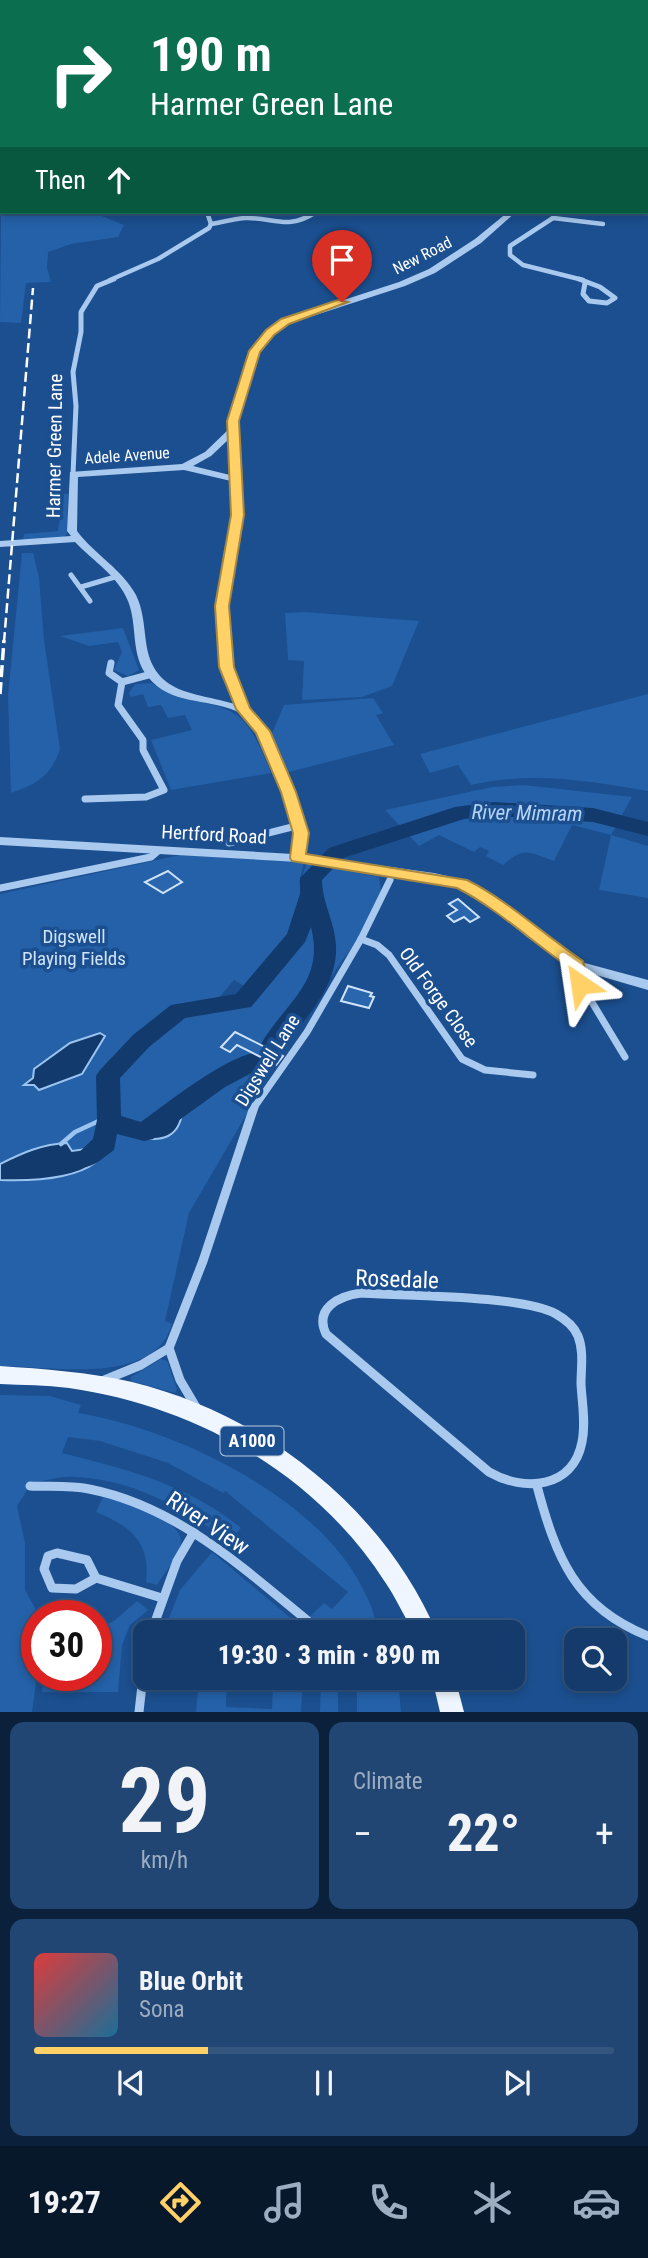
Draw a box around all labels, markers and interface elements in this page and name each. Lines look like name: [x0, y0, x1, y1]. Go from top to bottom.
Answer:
text: 190 m: [150, 26, 272, 83]
icon: right: [35, 28, 126, 119]
text: Harmer Green Lane: [150, 85, 393, 123]
icon: ahead: [100, 161, 138, 199]
text: Then: [35, 165, 86, 195]
pin: [312, 230, 372, 302]
street label: New Road: [390, 233, 455, 278]
icon: arrive: [323, 241, 361, 279]
street label: Harmer Green Lane: [42, 373, 67, 518]
street label: Adele Avenue: [84, 443, 170, 468]
water label: River Mimram: [471, 800, 583, 826]
street label: Hertford Road: [161, 820, 267, 849]
park label: Digswell Playing Fields: [22, 925, 126, 970]
street label: Old Forge Close: [394, 943, 483, 1052]
position arrow: [543, 947, 617, 1021]
street label: Digswell Lane: [230, 1010, 305, 1110]
street label: Rosedale: [355, 1265, 439, 1294]
road number: A1000: [220, 1426, 284, 1456]
street label: River View: [161, 1486, 254, 1561]
speed limit sign: 30: [21, 1600, 112, 1691]
map controls: [564, 1628, 627, 1691]
button: search: [564, 1628, 627, 1691]
text: 19:30 · 3 min · 890 m: [218, 1640, 440, 1670]
text: 29: [119, 1748, 210, 1854]
text: Climate: [353, 1768, 423, 1795]
text: 22°: [447, 1803, 520, 1864]
text: −: [353, 1812, 372, 1856]
text: +: [595, 1812, 614, 1856]
text: km/h: [141, 1847, 188, 1874]
text: Blue Orbit: [139, 1966, 243, 1996]
text: Sona: [139, 1996, 185, 2023]
icon: previous: [112, 2064, 150, 2102]
icon: pause: [305, 2064, 343, 2102]
icon: next: [498, 2064, 536, 2102]
icon: directions: [156, 2178, 205, 2227]
icon: music: [260, 2178, 309, 2227]
icon: phone: [364, 2178, 413, 2227]
icon: climate: [468, 2178, 517, 2227]
icon: car: [572, 2178, 621, 2227]
text: 19:27: [27, 2183, 101, 2221]

